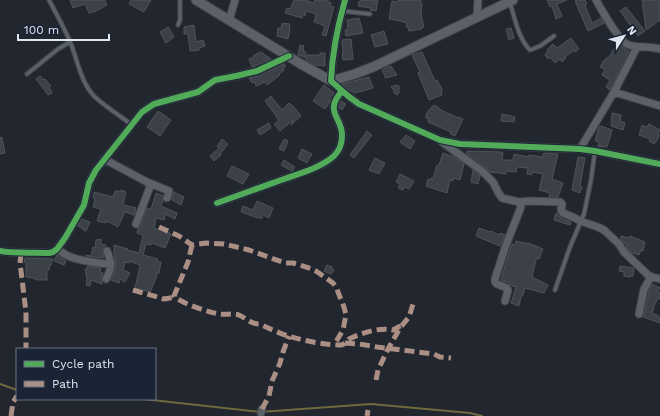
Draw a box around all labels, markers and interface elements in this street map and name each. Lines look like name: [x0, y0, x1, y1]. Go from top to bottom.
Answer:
scale bar: [18, 16, 109, 42]
north arrow: [604, 16, 644, 56]
text: 100 m: [24, 23, 59, 37]
text: N: [624, 23, 639, 38]
legend: [16, 348, 156, 400]
text: Cycle path: [52, 357, 114, 371]
text: Path: [52, 377, 78, 391]

